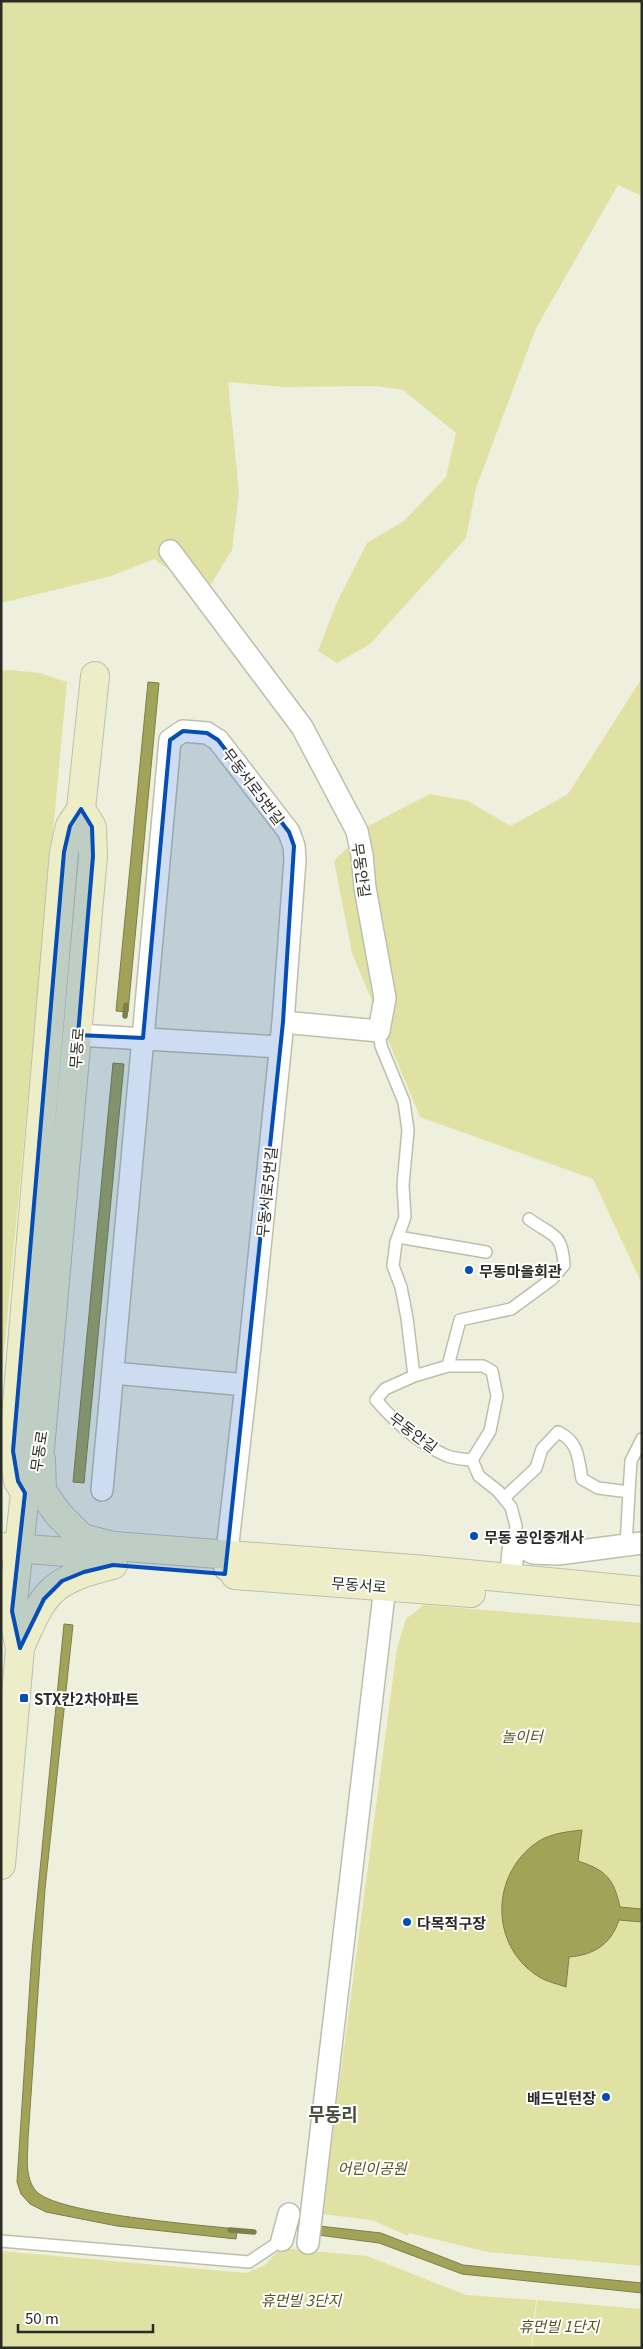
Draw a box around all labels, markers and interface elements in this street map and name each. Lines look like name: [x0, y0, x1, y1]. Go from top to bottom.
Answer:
street label: 무동서로5번길: [218, 743, 290, 829]
street label: 무동안길: [348, 841, 376, 899]
street label: 무동로: [64, 1026, 88, 1070]
street label: 무동서로5번길: [251, 1146, 281, 1238]
place label: 무동마을회관: [479, 1260, 562, 1281]
marker: 무동마을회관: [463, 1264, 475, 1276]
street label: 무동안길: [386, 1407, 442, 1457]
street label: 무동로: [24, 1429, 52, 1473]
place label: 무동 공인중개사: [484, 1526, 584, 1547]
marker: 무동 공인중개사: [468, 1530, 480, 1542]
street label: 무동서로: [331, 1572, 387, 1596]
place label: STX칸2차아파트: [34, 1688, 139, 1709]
marker: STX칸2차아파트: [18, 1692, 30, 1704]
park label: 놀이터: [501, 1725, 545, 1746]
place label: 다목적구장: [417, 1912, 486, 1933]
marker: 다목적구장: [401, 1916, 413, 1928]
place label: 배드민턴장: [527, 2087, 596, 2108]
marker: 배드민턴장: [600, 2091, 612, 2103]
district label: 무동리: [308, 2100, 358, 2126]
park label: 어린이공원: [337, 2157, 408, 2178]
park label: 휴먼빌 3단지: [261, 2289, 343, 2310]
scale bar: [18, 2302, 152, 2334]
text: 50 m: [25, 2307, 59, 2328]
park label: 휴먼빌 1단지: [519, 2315, 601, 2336]

